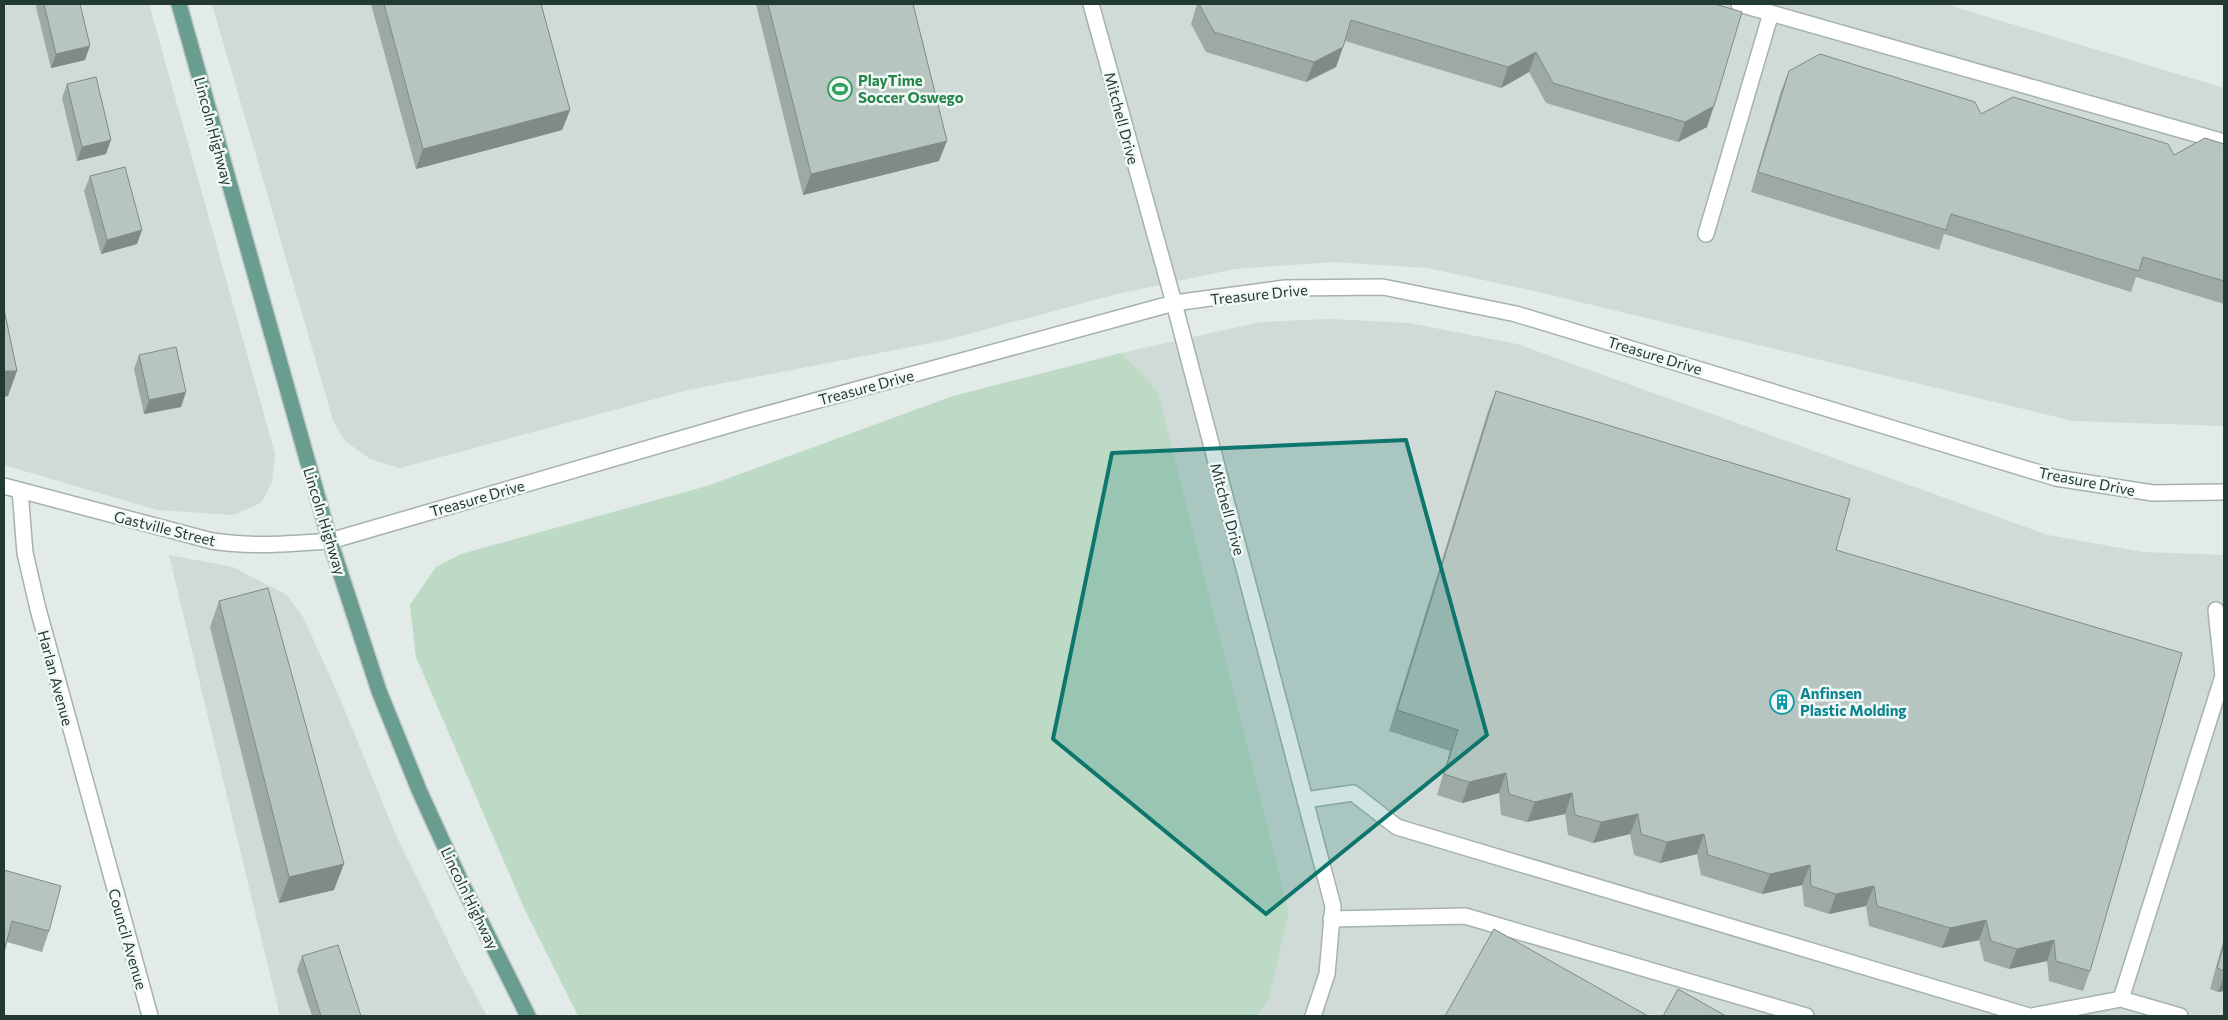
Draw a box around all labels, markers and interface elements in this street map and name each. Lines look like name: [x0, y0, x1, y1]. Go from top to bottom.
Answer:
street label: Mitchell Drive: [1101, 70, 1143, 166]
place label: PlayTime Soccer Oswego: [858, 71, 964, 106]
street label: Lincoln Highway: [191, 75, 237, 187]
sports icon: PlayTime Soccer Oswego: [827, 76, 853, 102]
street label: Treasure Drive: [1209, 280, 1309, 308]
street label: Treasure Drive: [1606, 332, 1704, 378]
street label: Treasure Drive: [816, 366, 916, 408]
street label: Mitchell Drive: [1207, 461, 1249, 557]
street label: Treasure Drive: [2037, 463, 2137, 499]
street label: Lincoln Highway: [300, 465, 350, 577]
street label: Treasure Drive: [428, 476, 527, 520]
street label: Gastville Street: [112, 507, 218, 549]
street label: Harlan Avenue: [35, 628, 77, 728]
place label: Anfinsen Plastic Molding: [1800, 684, 1907, 719]
building icon: Anfinsen Plastic Molding: [1769, 689, 1795, 715]
street label: Lincoln Highway: [437, 844, 503, 952]
street label: Council Avenue: [105, 886, 151, 992]

